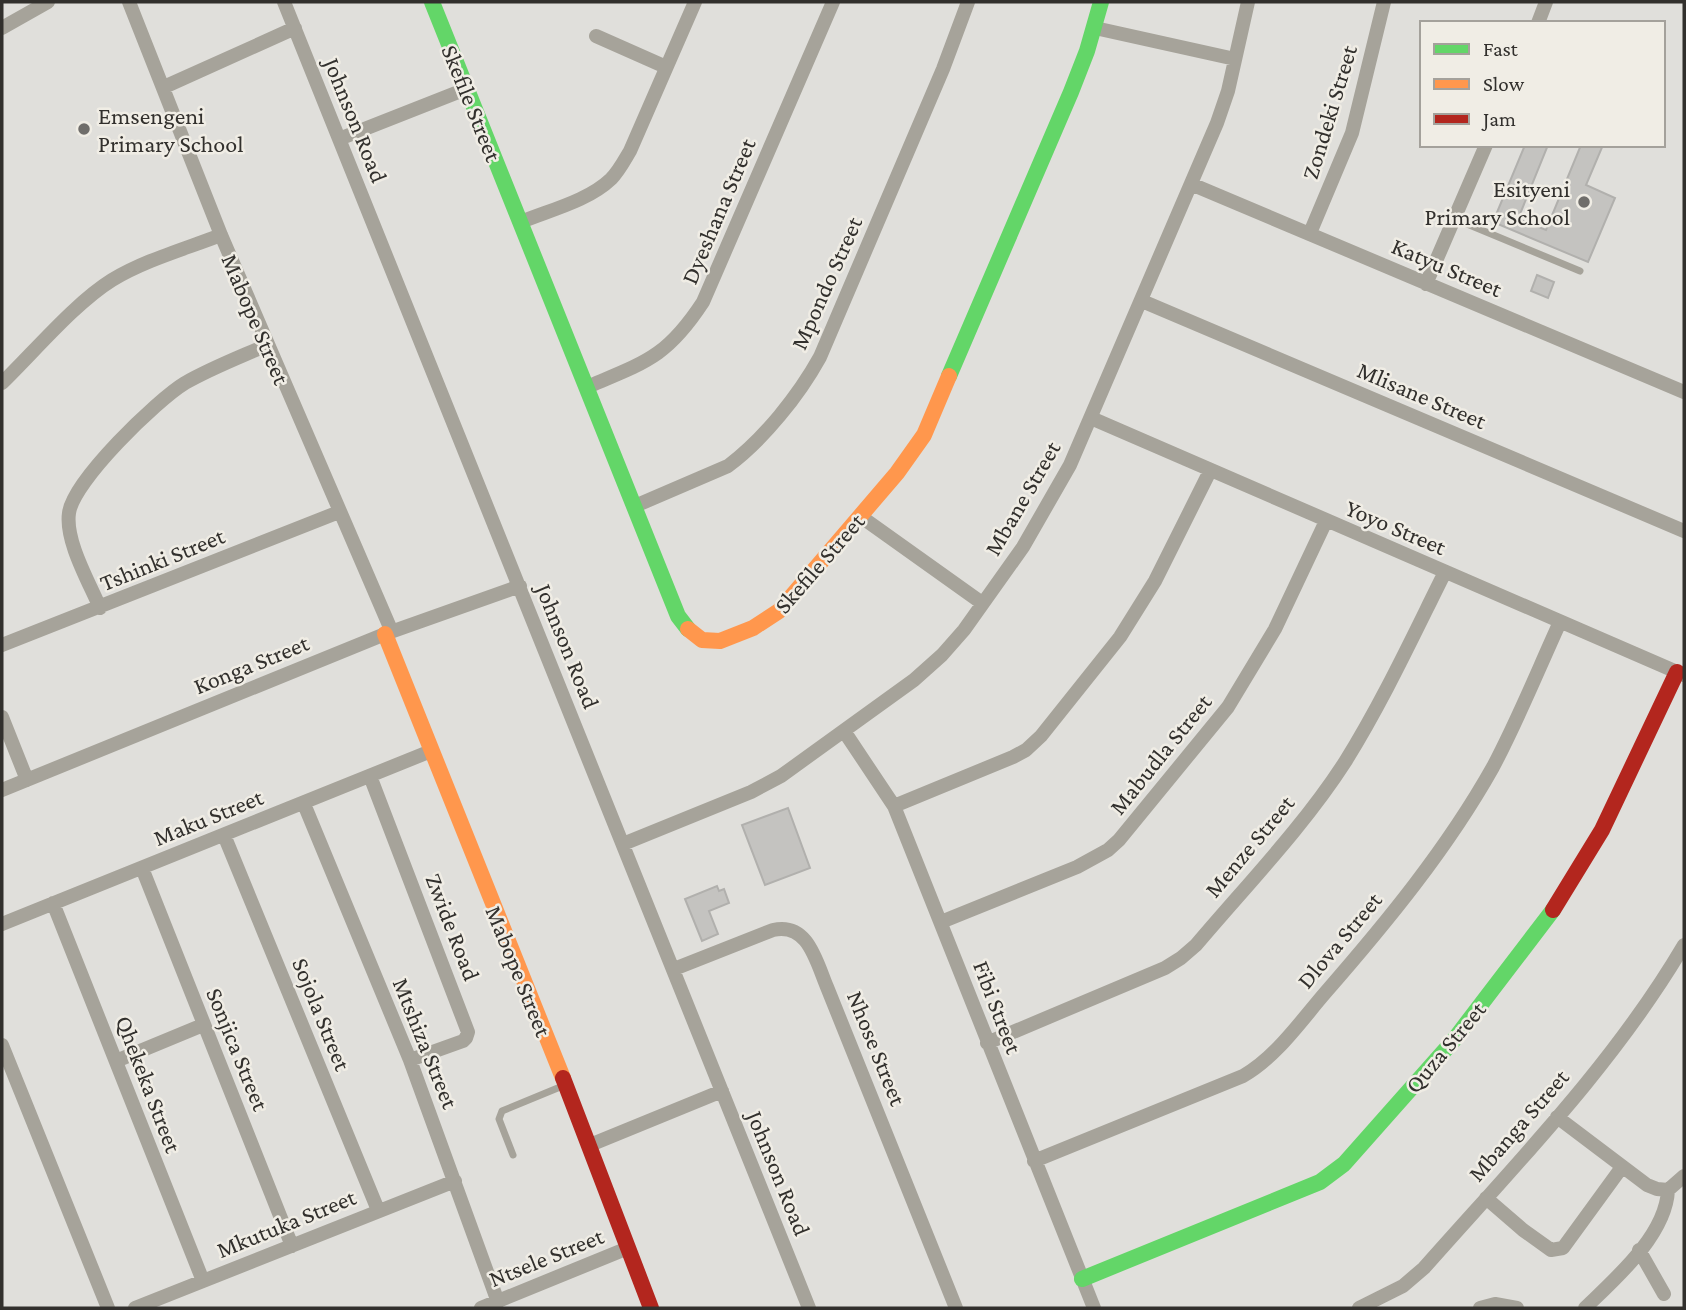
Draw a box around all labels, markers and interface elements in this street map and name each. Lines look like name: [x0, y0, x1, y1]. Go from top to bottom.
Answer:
legend: [1420, 21, 1665, 147]
text: Fast: [1483, 37, 1519, 61]
street label: Skefile Street: [436, 41, 508, 166]
street label: Zondeki Street: [1296, 41, 1363, 182]
street label: Johnson Road: [318, 52, 393, 187]
text: Slow: [1483, 72, 1525, 96]
place label: Emsengeni Primary School: [98, 102, 243, 157]
text: Jam: [1481, 107, 1516, 131]
marker: Emsengeni Primary School: [76, 121, 92, 137]
street label: Dyeshana Street: [675, 133, 761, 288]
place label: Esityeni Primary School: [1425, 175, 1570, 230]
marker: Esityeni Primary School: [1576, 194, 1592, 210]
street label: Mpondo Street: [785, 211, 868, 354]
street label: Katyu Street: [1388, 232, 1507, 303]
street label: Mabope Street: [216, 250, 296, 389]
street label: Mlisane Street: [1354, 356, 1491, 435]
street label: Mbane Street: [978, 435, 1066, 560]
street label: Yoyo Street: [1342, 494, 1451, 561]
street label: Skefile Street: [768, 507, 870, 618]
street label: Tshinki Street: [96, 521, 229, 596]
street label: Johnson Road: [530, 578, 605, 713]
street label: Konga Street: [190, 628, 313, 699]
street label: Mabudla Street: [1103, 688, 1217, 820]
street label: Maku Street: [149, 782, 268, 851]
street label: Menze Street: [1199, 789, 1300, 902]
street label: Zwide Road: [420, 870, 486, 985]
street label: Dlova Street: [1291, 886, 1388, 993]
street label: Mabope Street: [480, 901, 558, 1042]
street label: Sojola Street: [287, 954, 357, 1075]
street label: Fibi Street: [968, 957, 1028, 1058]
street label: Mtshiza Street: [388, 974, 465, 1113]
street label: Sonjica Street: [201, 984, 275, 1115]
street label: Nhose Street: [842, 987, 913, 1110]
street label: Quza Street: [1399, 995, 1492, 1098]
street label: Qhekeka Street: [110, 1012, 188, 1157]
street label: Mbanga Street: [1462, 1063, 1575, 1187]
street label: Johnson Road: [741, 1105, 816, 1240]
street label: Mkutuka Street: [212, 1182, 361, 1263]
street label: Ntsele Street: [485, 1221, 608, 1292]

